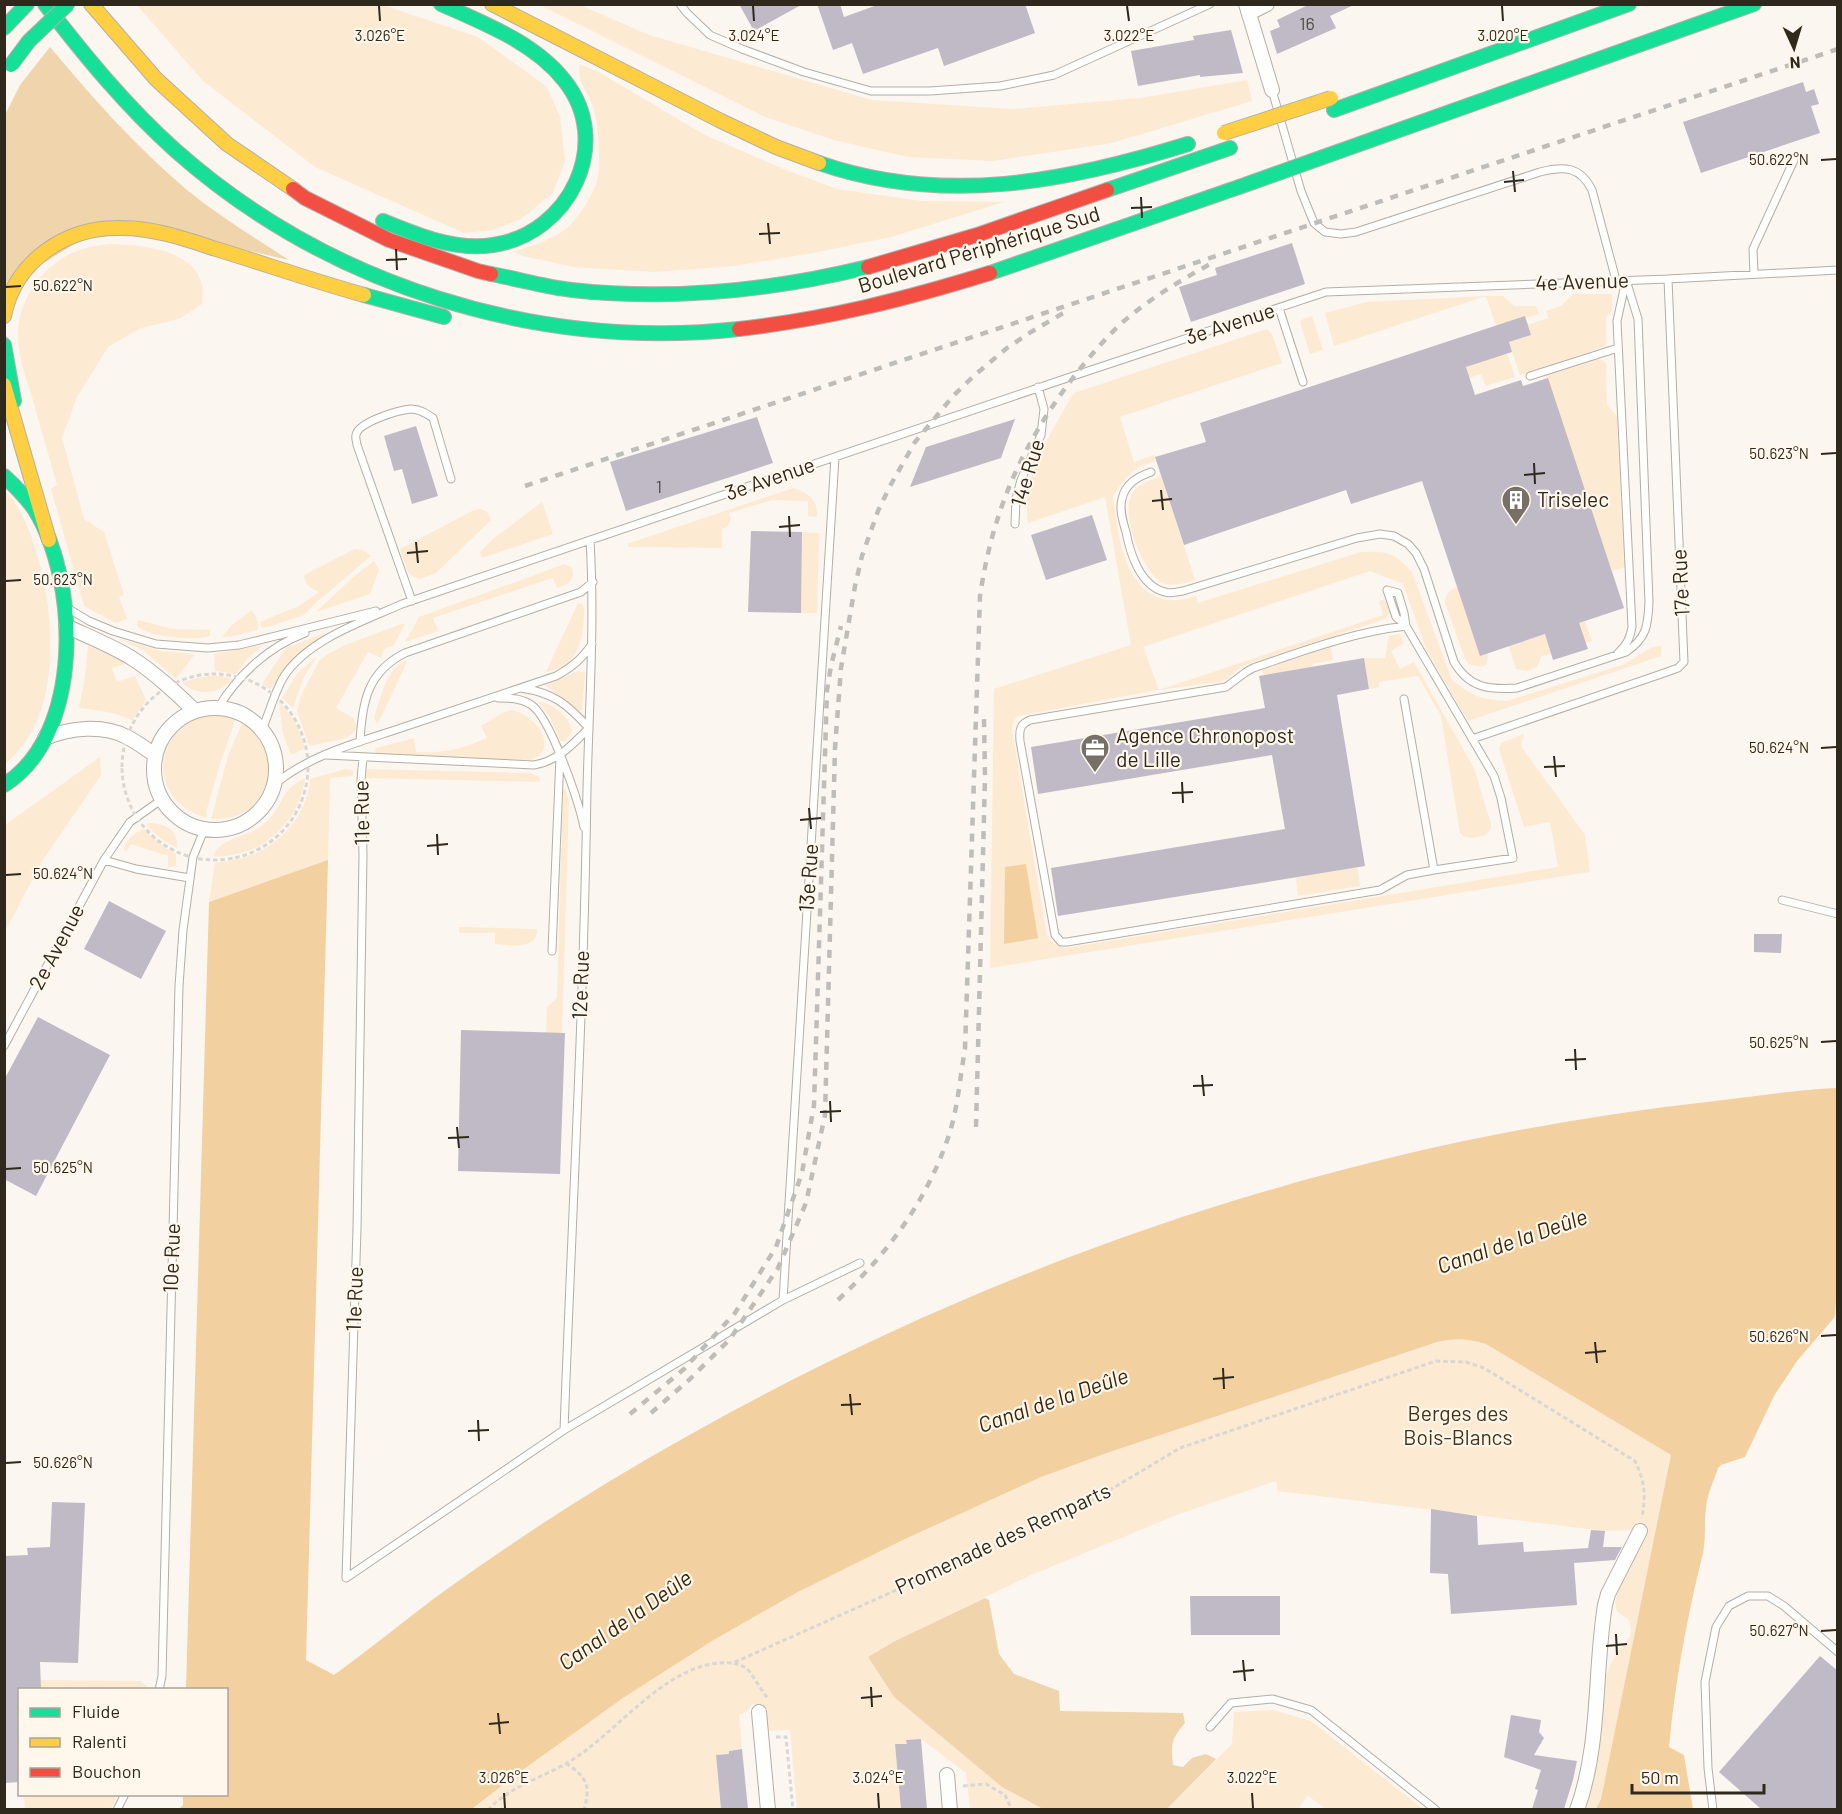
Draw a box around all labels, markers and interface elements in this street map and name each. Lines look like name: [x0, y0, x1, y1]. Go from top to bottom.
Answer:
house number: 16: [1299, 12, 1315, 34]
north arrow: [1764, 18, 1824, 78]
text: 3.026°E: [355, 26, 405, 44]
text: 3.024°E: [729, 26, 779, 44]
text: 3.022°E: [1104, 26, 1154, 44]
text: 3.020°E: [1477, 26, 1529, 44]
text: N: [1789, 54, 1801, 73]
text: 50.622°N: [1749, 150, 1809, 168]
street label: Boulevard Périphérique Sud: [855, 200, 1103, 297]
street label: 4e Avenue: [1535, 266, 1629, 295]
text: 50.622°N: [33, 276, 93, 294]
street label: 3e Avenue: [1181, 296, 1278, 349]
street label: 14e Rue: [1004, 436, 1049, 510]
text: 50.623°N: [1749, 444, 1809, 462]
street label: 3e Avenue: [721, 451, 818, 505]
house number: 1: [656, 475, 662, 497]
building icon: Triselec: [1500, 484, 1532, 526]
place label: Triselec: [1537, 486, 1609, 511]
street label: 17e Rue: [1665, 548, 1694, 618]
text: 50.623°N: [33, 570, 93, 588]
place label: Agence Chronopost de Lille: [1116, 722, 1294, 771]
office icon: Agence Chronopost de Lille: [1079, 732, 1111, 774]
text: 50.624°N: [1749, 738, 1809, 756]
street label: 11e Rue: [347, 780, 374, 846]
street label: 13e Rue: [793, 843, 822, 913]
text: 50.624°N: [33, 864, 93, 882]
street label: 2e Avenue: [23, 899, 89, 993]
street label: 12e Rue: [566, 950, 593, 1020]
text: 50.625°N: [1749, 1033, 1809, 1051]
text: 50.625°N: [33, 1158, 93, 1176]
water label: Canal de la Deûle: [1433, 1202, 1590, 1278]
street label: 10e Rue: [157, 1223, 184, 1293]
street label: 11e Rue: [340, 1266, 367, 1332]
text: 50.626°N: [1749, 1327, 1809, 1345]
water label: Canal de la Deûle: [974, 1361, 1131, 1437]
park label: Berges des Bois-Blancs: [1403, 1400, 1513, 1449]
text: 50.626°N: [33, 1453, 93, 1471]
street label: Promenade des Remparts: [891, 1477, 1114, 1599]
water label: Canal de la Deûle: [553, 1563, 696, 1675]
text: 50.627°N: [1749, 1621, 1809, 1639]
legend: [18, 1688, 228, 1796]
text: Fluide: [72, 1700, 120, 1722]
text: Ralenti: [72, 1730, 127, 1752]
scale bar: [1632, 1757, 1764, 1795]
text: Bouchon: [72, 1760, 141, 1782]
text: 50 m: [1641, 1766, 1679, 1788]
text: 3.026°E: [479, 1768, 529, 1786]
text: 3.024°E: [853, 1768, 903, 1786]
text: 3.022°E: [1227, 1768, 1277, 1786]

